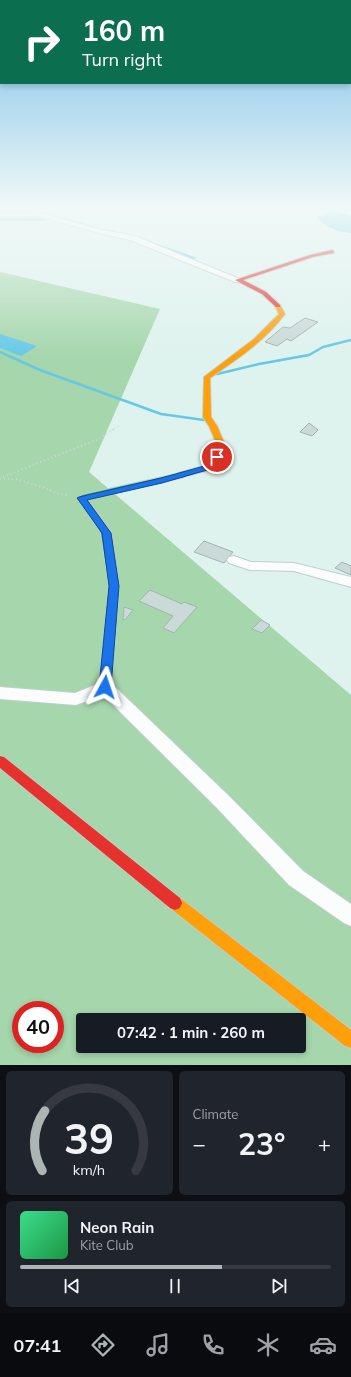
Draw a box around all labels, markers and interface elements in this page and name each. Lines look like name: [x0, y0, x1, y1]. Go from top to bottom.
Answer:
text: 160 m: [82, 13, 165, 48]
icon: right: [16, 16, 68, 68]
text: Turn right: [82, 48, 162, 71]
pin: [200, 440, 234, 474]
icon: arrive: [206, 446, 228, 468]
position arrow: [84, 666, 126, 708]
speed limit sign: 40: [12, 1001, 64, 1053]
text: 07:42 · 1 min · 260 m: [117, 1023, 265, 1042]
text: Climate: [193, 1106, 238, 1122]
text: 39: [64, 1112, 114, 1164]
text: 23°: [238, 1125, 285, 1163]
text: −: [193, 1130, 206, 1158]
text: +: [318, 1130, 331, 1158]
text: km/h: [73, 1161, 105, 1179]
text: Neon Rain: [80, 1218, 154, 1237]
text: Kite Club: [80, 1237, 134, 1253]
icon: previous: [61, 1275, 83, 1297]
icon: pause: [164, 1275, 186, 1297]
icon: next: [268, 1275, 290, 1297]
icon: directions: [89, 1331, 117, 1359]
icon: music: [144, 1331, 172, 1359]
icon: phone: [199, 1331, 227, 1359]
icon: climate: [254, 1331, 282, 1359]
icon: car: [309, 1331, 337, 1359]
text: 07:41: [14, 1334, 61, 1357]

